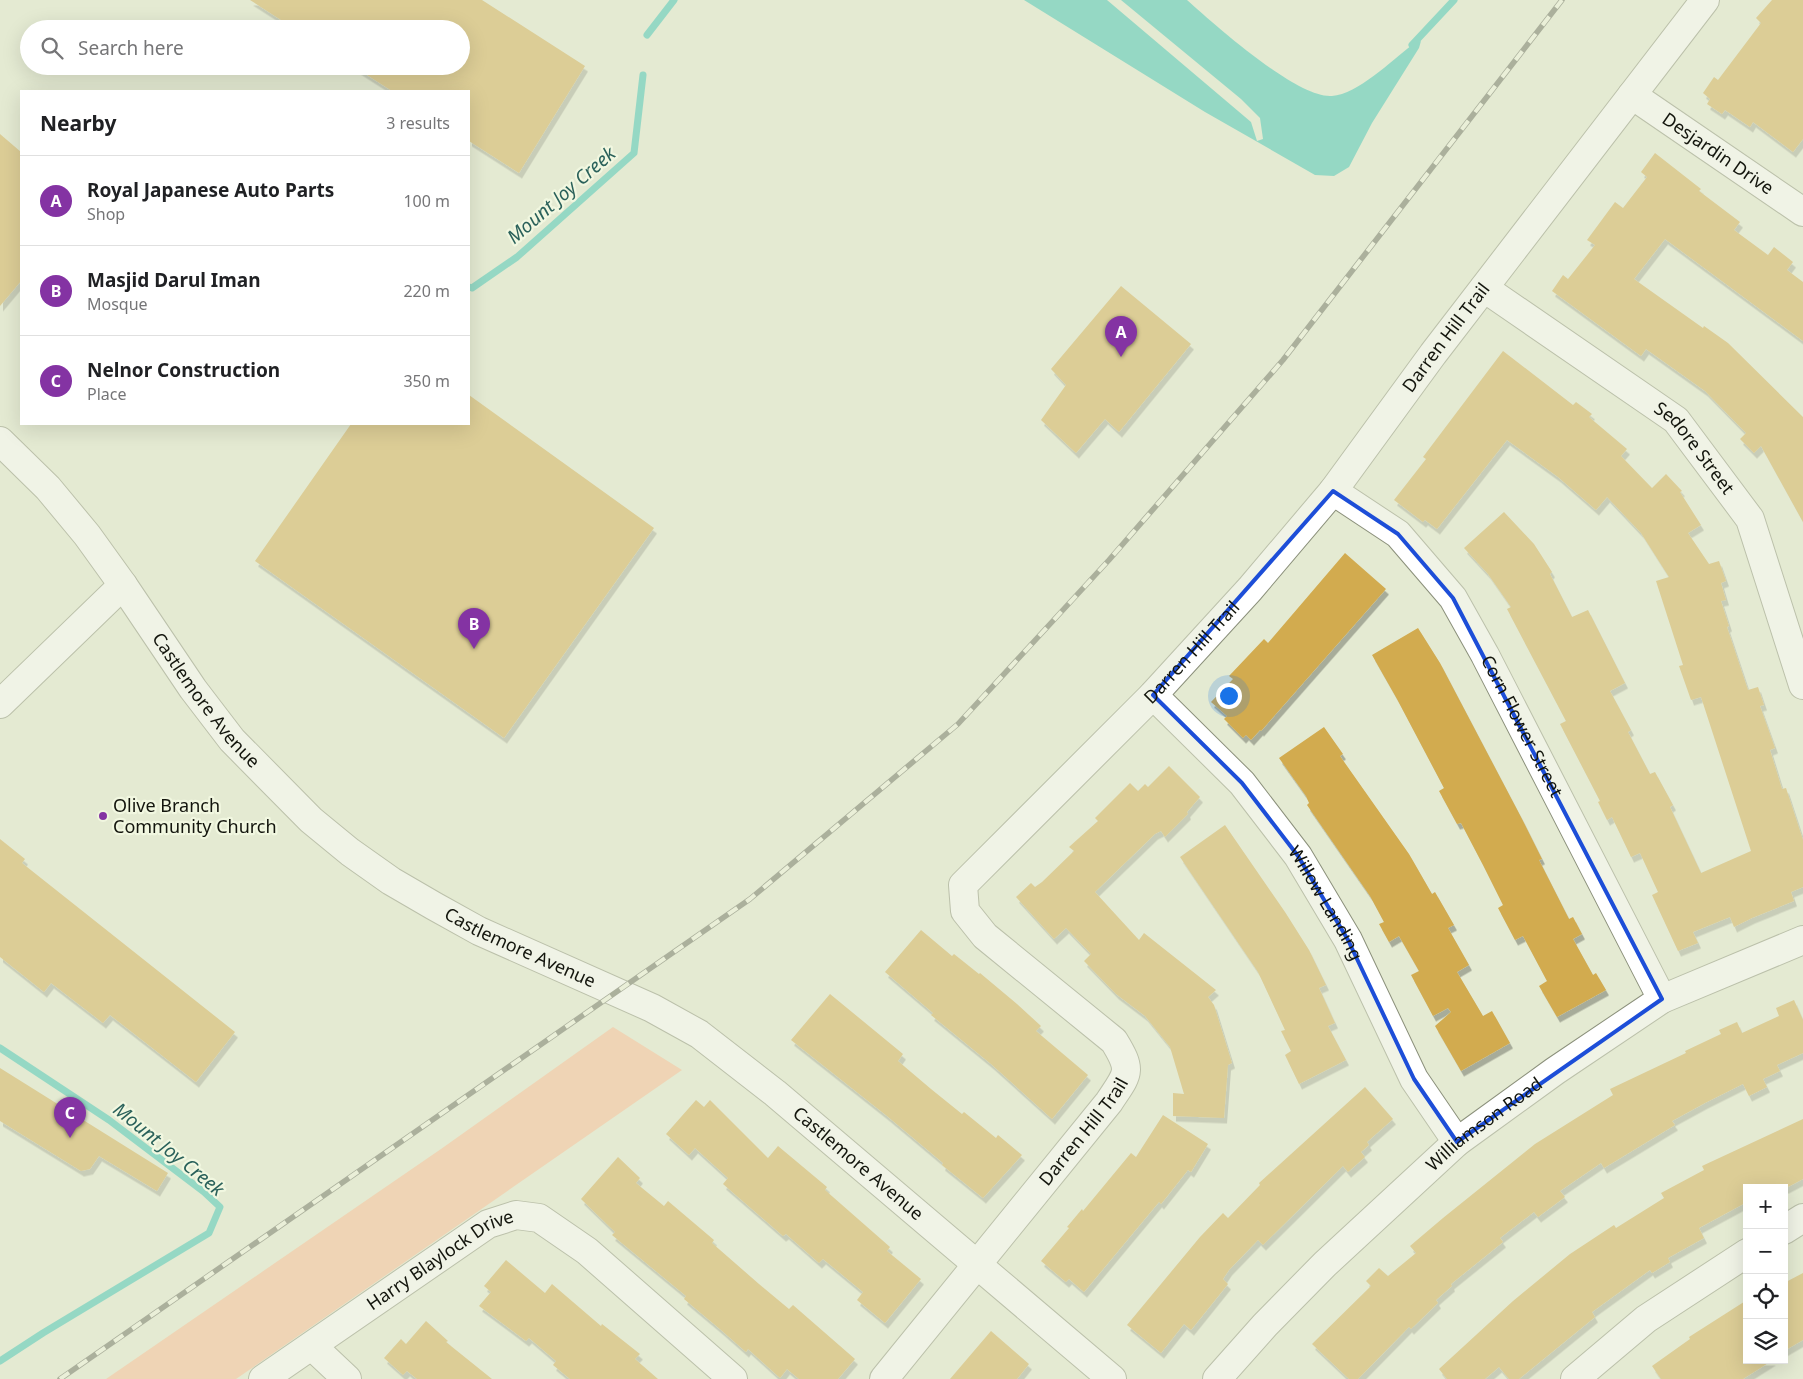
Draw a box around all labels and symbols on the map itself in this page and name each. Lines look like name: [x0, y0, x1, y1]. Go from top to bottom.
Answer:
street label: Desjardin Drive: [1658, 106, 1779, 199]
water label: Mount Joy Creek: [501, 140, 621, 249]
street label: Darren Hill Trail: [1396, 277, 1494, 397]
pin: A: [1105, 316, 1137, 357]
street label: Sedore Street: [1650, 396, 1741, 499]
street label: Darren Hill Trail: [1138, 595, 1244, 708]
pin: B: [458, 608, 490, 649]
street label: Castlemore Avenue: [147, 627, 266, 772]
street label: Corn Flower Street: [1476, 651, 1569, 802]
your location: [1216, 683, 1242, 709]
place label: Olive Branch Community Church: [113, 793, 277, 838]
marker: Olive Branch Community Church: [97, 810, 109, 822]
street label: Willow Landing: [1283, 841, 1369, 964]
street label: Castlemore Avenue: [441, 901, 600, 992]
street label: Williamson Road: [1420, 1071, 1547, 1176]
street label: Darren Hill Trail: [1033, 1073, 1133, 1190]
water label: Mount Joy Creek: [108, 1096, 230, 1202]
pin: C: [54, 1097, 86, 1138]
street label: Castlemore Avenue: [788, 1100, 929, 1225]
street label: Harry Blaylock Drive: [361, 1204, 516, 1315]

